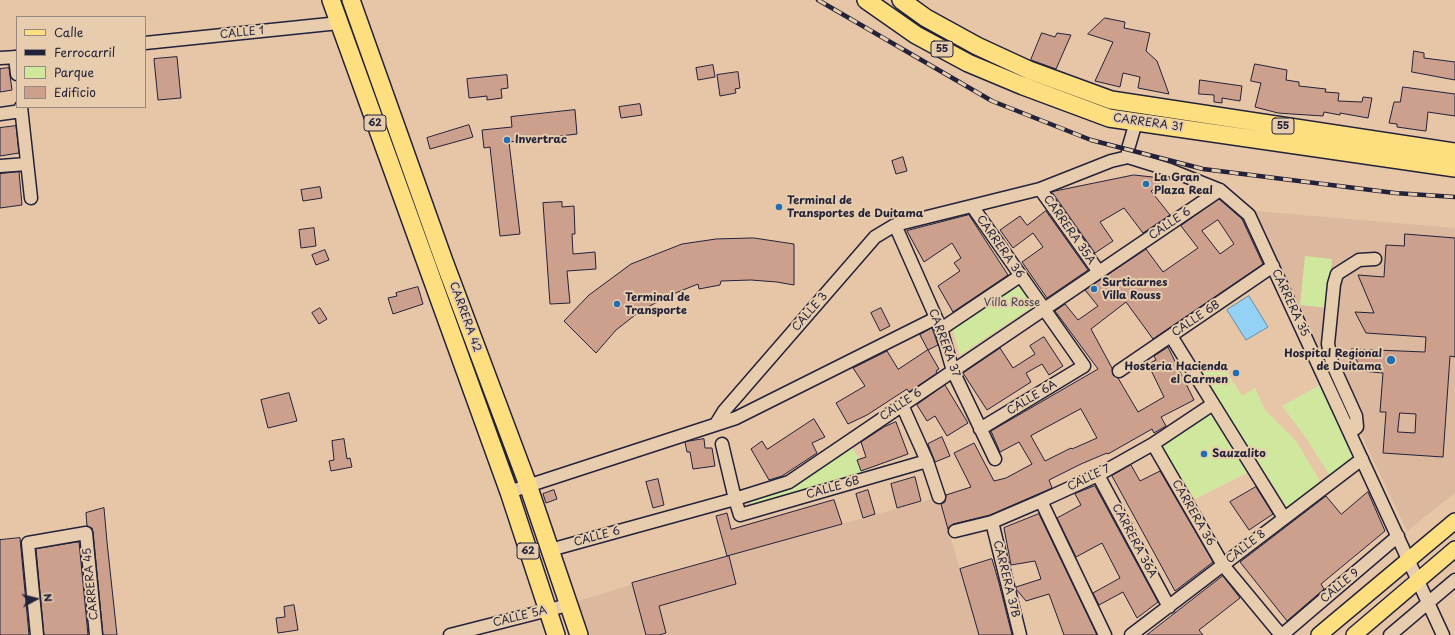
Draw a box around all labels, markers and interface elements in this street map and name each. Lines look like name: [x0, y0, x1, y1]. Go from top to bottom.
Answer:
legend: [16, 16, 146, 108]
text: Calle: [54, 23, 83, 41]
street label: CALLE 1: [219, 24, 265, 42]
road number: 55: [931, 41, 953, 57]
text: Ferrocarril: [54, 43, 115, 61]
text: Parque: [54, 63, 94, 81]
text: Edificio: [54, 83, 96, 101]
street label: CARRERA 31: [1112, 112, 1184, 134]
road number: 62: [364, 115, 386, 131]
road number: 55: [1272, 118, 1294, 134]
place label: Invertrac: [515, 133, 567, 147]
marker: Invertrac: [502, 135, 512, 145]
place label: La Gran Plaza Real: [1154, 171, 1213, 197]
marker: La Gran Plaza Real: [1141, 179, 1151, 189]
street label: CARRERA 35A: [1040, 193, 1098, 267]
place label: Terminal de Transportes de Duitama: [787, 194, 923, 220]
marker: Terminal de Transportes de Duitama: [774, 202, 784, 212]
street label: CALLE 6: [1147, 205, 1193, 243]
street label: CARRERA 36: [973, 213, 1027, 281]
street label: CARRERA 35: [1269, 267, 1311, 339]
place label: Surticarnes Villa Rouss: [1102, 276, 1168, 302]
street label: CARRERA 42: [446, 280, 484, 354]
marker: Surticarnes Villa Rouss: [1089, 284, 1099, 294]
street label: CALLE 3: [790, 290, 830, 334]
place label: Terminal de Transporte: [625, 291, 690, 317]
park label: Villa Rosse: [984, 296, 1040, 310]
street label: CALLE 6B: [1170, 298, 1222, 340]
marker: Terminal de Transporte: [612, 299, 622, 309]
street label: CARRERA 37: [926, 307, 962, 379]
place label: Hospital Regional de Duitama: [1284, 347, 1382, 373]
marker: Hospital Regional de Duitama: [1385, 354, 1397, 366]
place label: Hosteria Hacienda el Carmen: [1124, 360, 1228, 386]
marker: Hosteria Hacienda el Carmen: [1231, 368, 1241, 378]
street label: CALLE 6A: [1005, 378, 1059, 418]
street label: CALLE 6: [878, 386, 924, 424]
place label: Sauzalito: [1212, 447, 1266, 461]
marker: Sauzalito: [1199, 449, 1209, 459]
street label: CALLE 7: [1065, 462, 1113, 494]
street label: CALLE 6B: [805, 474, 861, 502]
street label: CARRERA 36: [1169, 478, 1217, 548]
street label: CARRERA 36A: [1109, 502, 1159, 580]
street label: CALLE 6: [572, 524, 622, 550]
street label: CALLE 8: [1224, 527, 1268, 567]
street label: CARRERA 37B: [990, 539, 1022, 619]
road number: 62: [517, 543, 539, 559]
street label: CARRERA 45: [81, 547, 101, 621]
street label: CALLE 9: [1318, 566, 1362, 606]
north arrow: [16, 579, 56, 619]
text: N: [39, 592, 57, 603]
street label: CALLE 5A: [492, 604, 548, 630]

